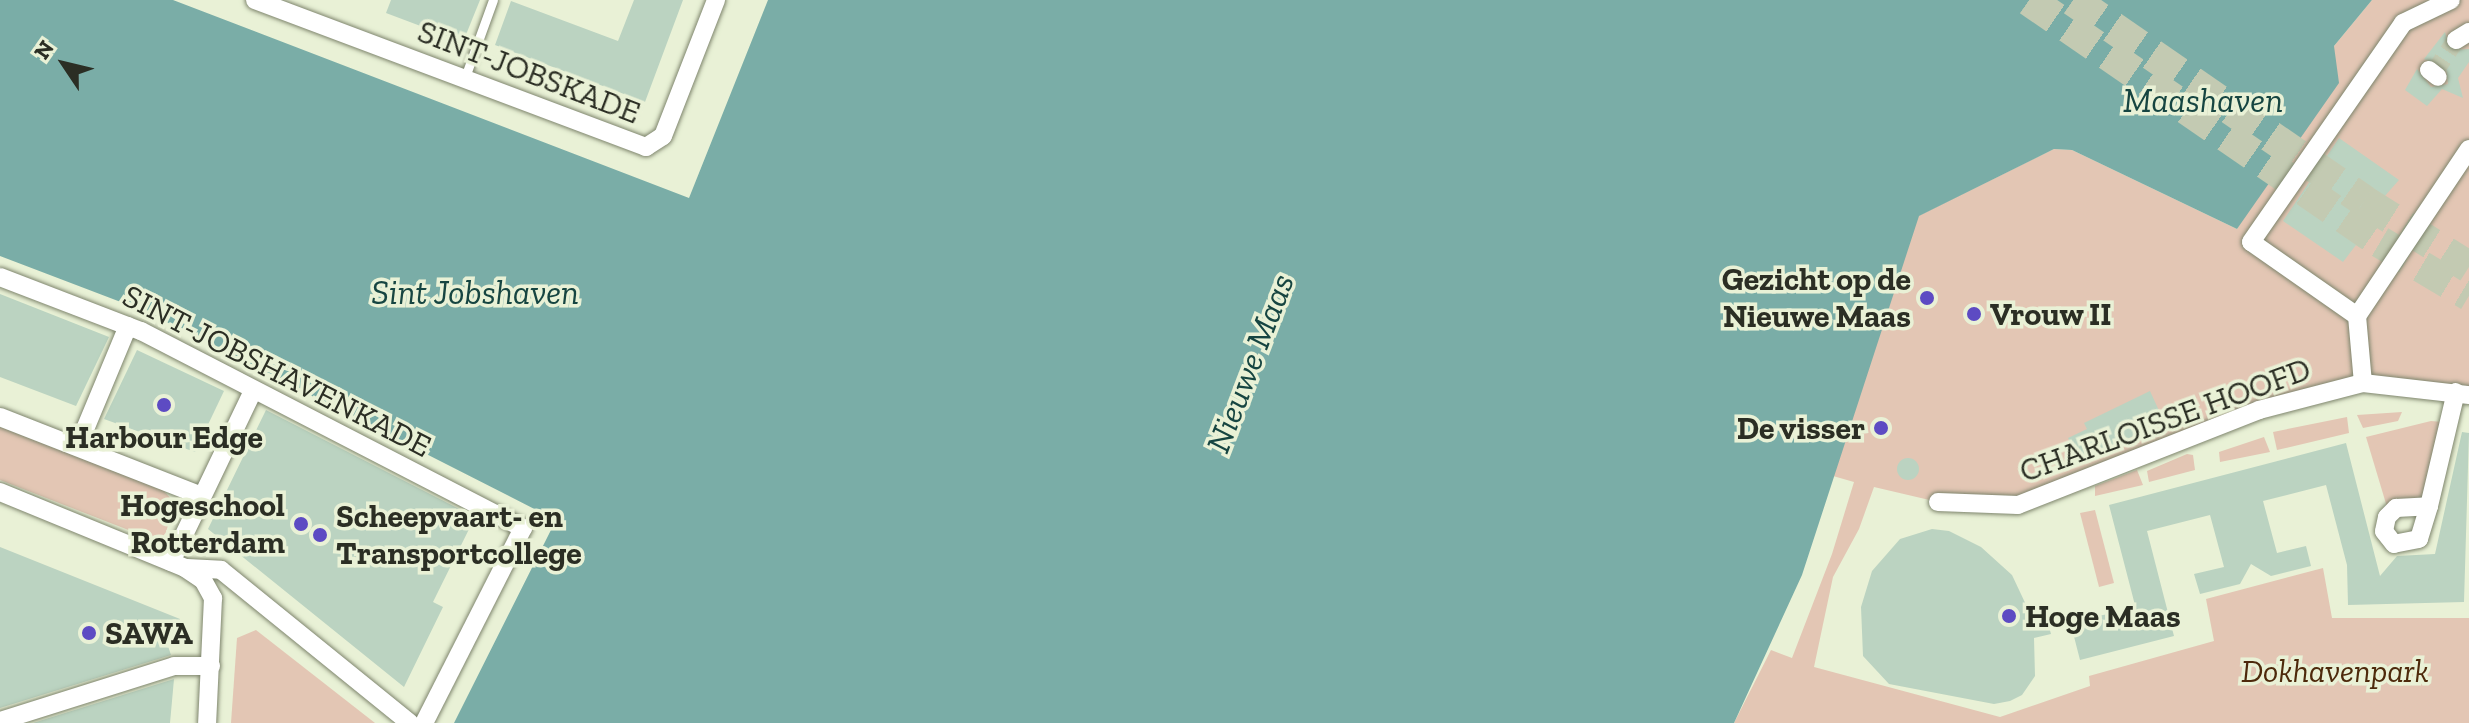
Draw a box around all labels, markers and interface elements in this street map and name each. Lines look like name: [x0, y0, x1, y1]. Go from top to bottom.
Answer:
street label: SINT-JOBSKADE: [412, 12, 646, 132]
north arrow: [24, 24, 104, 104]
text: N: [28, 35, 60, 65]
water label: Maashaven: [2123, 81, 2283, 121]
place label: Gezicht op de Nieuwe Maas: [1722, 261, 1911, 336]
water label: Nieuwe Maas: [1197, 268, 1303, 458]
water label: Sint Jobshaven: [371, 273, 579, 313]
street label: SINT-JOBSHAVENKADE: [116, 277, 438, 465]
marker: Gezicht op de Nieuwe Maas: [1918, 289, 1936, 307]
place label: Vrouw II: [1990, 295, 2112, 333]
marker: Vrouw II: [1965, 305, 1983, 323]
street label: CHARLOISSE HOOFD: [2014, 350, 2316, 490]
marker: Harbour Edge: [155, 396, 173, 414]
place label: De visser: [1736, 409, 1865, 447]
place label: Harbour Edge: [65, 418, 263, 456]
marker: De visser: [1872, 419, 1890, 437]
place label: Hogeschool Rotterdam: [120, 487, 285, 562]
place label: Scheepvaart- en Transportcollege: [336, 498, 582, 573]
marker: Hogeschool Rotterdam: [292, 515, 310, 533]
marker: Scheepvaart- en Transportcollege: [311, 526, 329, 544]
place label: Hoge Maas: [2025, 597, 2181, 635]
marker: Hoge Maas: [2000, 607, 2018, 625]
place label: SAWA: [105, 614, 193, 652]
marker: SAWA: [80, 624, 98, 642]
park label: Dokhavenpark: [2241, 652, 2429, 690]

